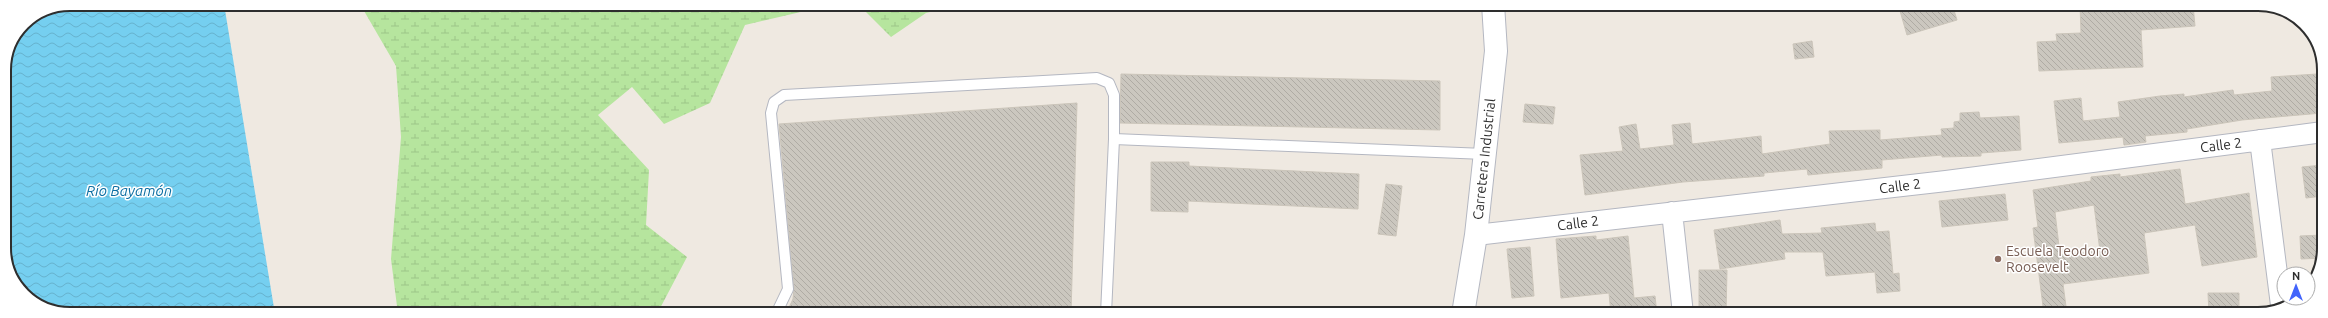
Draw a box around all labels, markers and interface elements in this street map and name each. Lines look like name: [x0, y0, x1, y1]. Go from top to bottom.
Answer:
street label: Carretera Industrial: [1470, 97, 1498, 220]
street label: Calle 2: [2199, 135, 2243, 155]
street label: Calle 2: [1878, 176, 1922, 196]
water label: Río Bayamón: [86, 182, 172, 199]
street label: Calle 2: [1556, 213, 1600, 233]
place label: Escuela Teodoro Roosevelt: [2006, 243, 2109, 275]
marker: Escuela Teodoro Roosevelt: [1993, 254, 2003, 264]
north arrow: [2276, 266, 2316, 306]
text: N: [2292, 270, 2300, 282]

